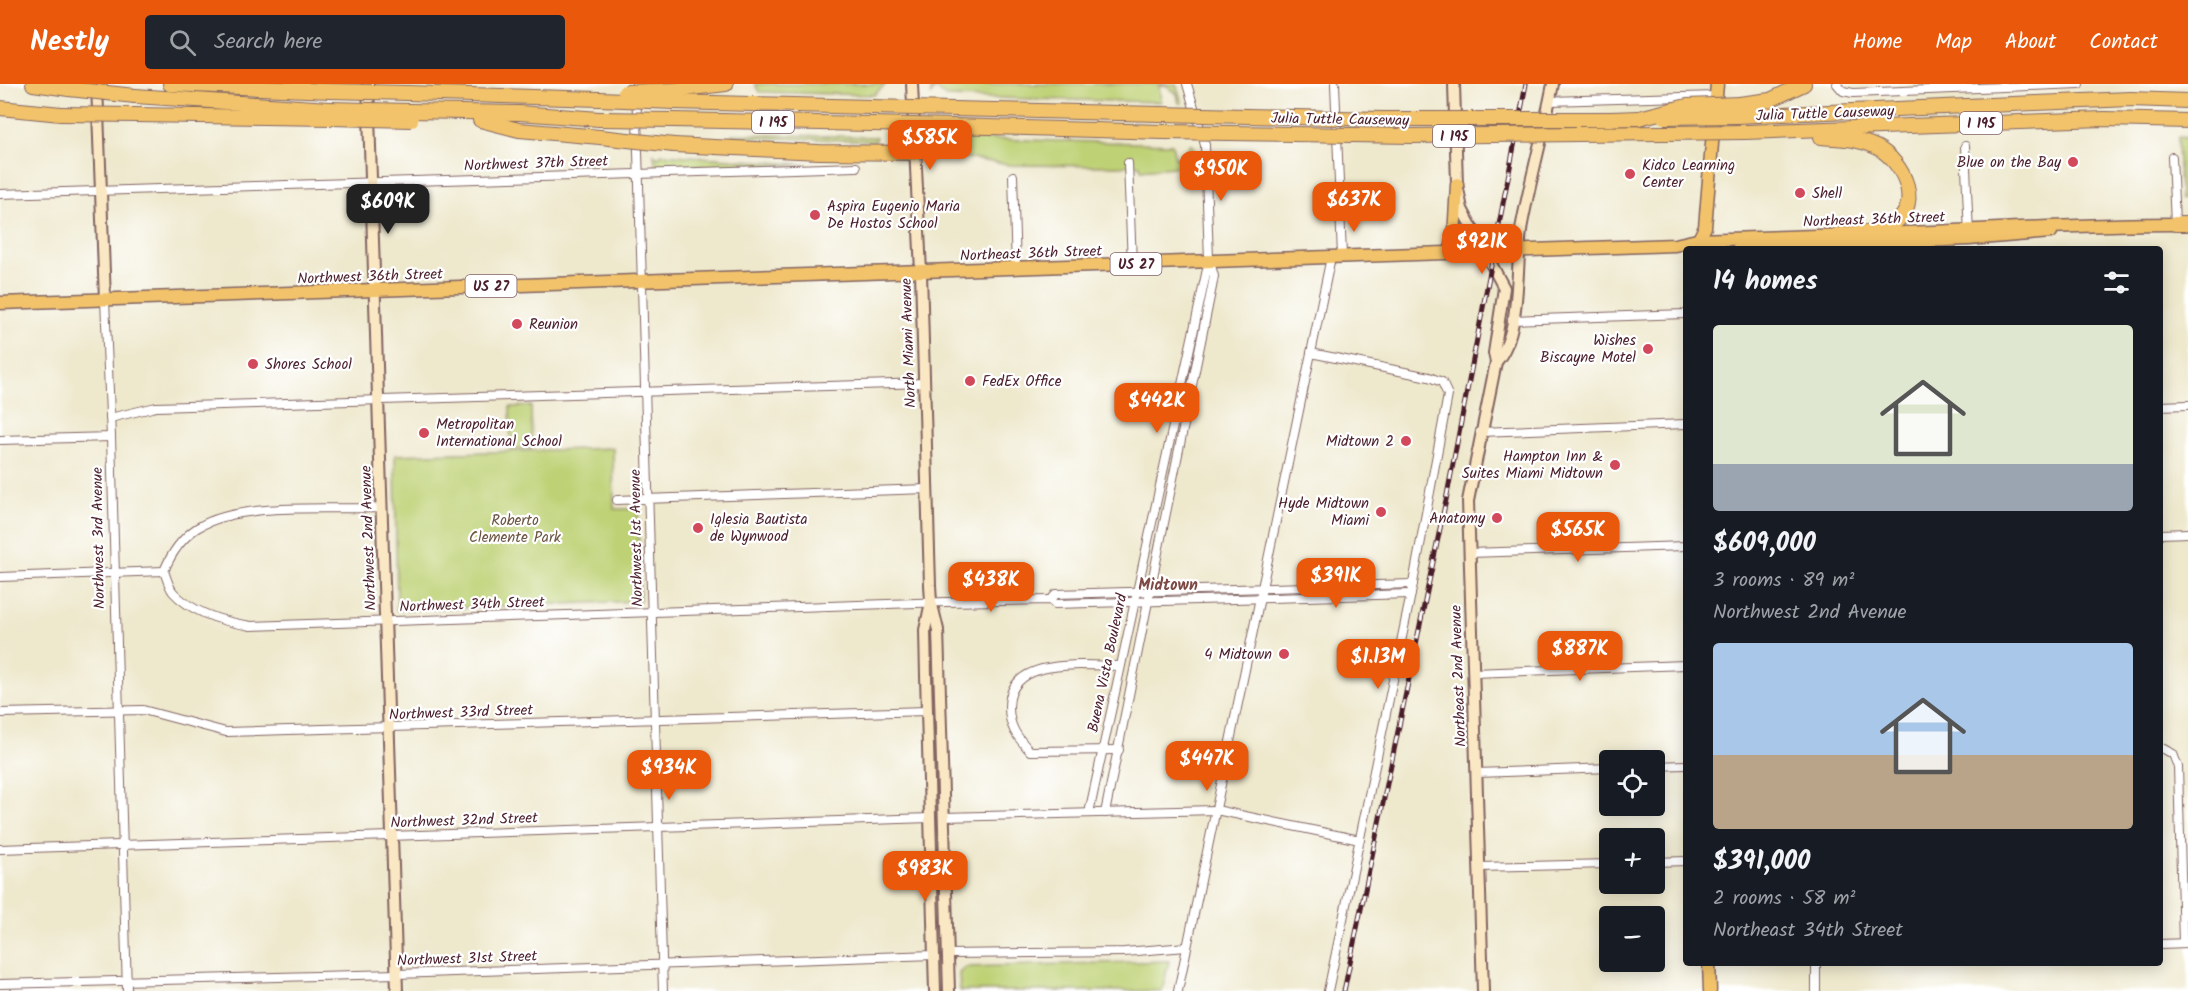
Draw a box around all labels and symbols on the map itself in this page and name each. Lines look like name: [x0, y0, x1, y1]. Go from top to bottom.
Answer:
street label: Julia Tuttle Causeway: [1755, 100, 1896, 128]
street label: Julia Tuttle Causeway: [1271, 107, 1410, 133]
road number: I 195: [752, 111, 794, 133]
road number: I 195: [1960, 112, 2002, 134]
pin: $585K: [888, 120, 972, 171]
road number: I 195: [1433, 125, 1475, 147]
street label: Northwest 37th Street: [464, 149, 609, 179]
pin: $950K: [1179, 151, 1263, 202]
place label: Blue on the Bay: [1957, 151, 2062, 175]
place label: Kidco Learning Center: [1642, 154, 1735, 195]
marker: Blue on the Bay: [2066, 155, 2080, 169]
marker: Kidco Learning Center: [1623, 167, 1637, 181]
pin: $637K: [1312, 182, 1396, 233]
place label: Shell: [1812, 182, 1842, 206]
pin: $609K: [346, 184, 430, 235]
marker: Shell: [1793, 186, 1807, 200]
place label: Aspira Eugenio Maria De Hostos School: [827, 195, 960, 236]
street label: Northeast 36th Street: [1802, 206, 1946, 234]
marker: Aspira Eugenio Maria De Hostos School: [808, 208, 822, 222]
pin: $921K: [1440, 224, 1524, 275]
street label: Northeast 36th Street: [959, 240, 1103, 268]
road number: US 27: [1110, 253, 1162, 275]
street label: Northwest 36th Street: [297, 262, 443, 292]
road number: US 27: [466, 275, 516, 297]
street label: North Miami Avenue: [895, 277, 923, 408]
place label: Reunion: [529, 313, 578, 337]
marker: Reunion: [510, 317, 524, 331]
place label: Wishes Biscayne Motel: [1540, 329, 1637, 370]
marker: Wishes Biscayne Motel: [1641, 342, 1655, 356]
place label: Shores School: [265, 353, 352, 377]
marker: Shores School: [246, 357, 260, 371]
place label: FedEx Office: [982, 370, 1062, 394]
marker: FedEx Office: [963, 374, 977, 388]
pin: $442K: [1115, 383, 1199, 434]
place label: Metropolitan International School: [436, 413, 562, 454]
marker: Metropolitan International School: [417, 426, 431, 440]
place label: Midtown 2: [1326, 430, 1394, 454]
marker: Midtown 2: [1399, 434, 1413, 448]
place label: Hampton Inn & Suites Miami Midtown: [1462, 445, 1603, 486]
marker: Hampton Inn & Suites Miami Midtown: [1608, 458, 1622, 472]
street label: Northwest 2nd Avenue: [354, 465, 384, 611]
street label: Northwest 3rd Avenue: [86, 467, 112, 609]
street label: Northwest 1st Avenue: [624, 469, 650, 607]
place label: Hyde Midtown Miami: [1278, 492, 1370, 533]
marker: Hyde Midtown Miami: [1374, 505, 1388, 519]
place label: Anatomy: [1429, 507, 1486, 531]
place label: Iglesia Bautista de Wynwood: [710, 508, 808, 549]
park label: Roberto Clemente Park: [469, 509, 562, 550]
marker: Anatomy: [1490, 511, 1504, 525]
pin: $565K: [1536, 512, 1620, 563]
marker: Iglesia Bautista de Wynwood: [691, 521, 705, 535]
pin: $391K: [1294, 558, 1378, 609]
pin: $438K: [949, 562, 1033, 613]
district label: Midtown: [1138, 573, 1198, 598]
street label: Northwest 34th Street: [399, 590, 545, 620]
street label: Buena Vista Boulevard: [1082, 591, 1134, 735]
street label: Northeast 2nd Avenue: [1445, 604, 1473, 747]
pin: $887K: [1538, 631, 1622, 682]
pin: $1.13M: [1329, 639, 1427, 690]
place label: 4 Midtown: [1204, 643, 1272, 667]
marker: 4 Midtown: [1277, 647, 1291, 661]
street label: Northwest 33rd Street: [388, 698, 534, 728]
pin: $447K: [1165, 741, 1249, 792]
pin: $934K: [627, 750, 711, 801]
street label: Northwest 32nd Street: [390, 806, 538, 836]
pin: $983K: [883, 851, 967, 902]
street label: Northwest 31st Street: [396, 945, 538, 973]

